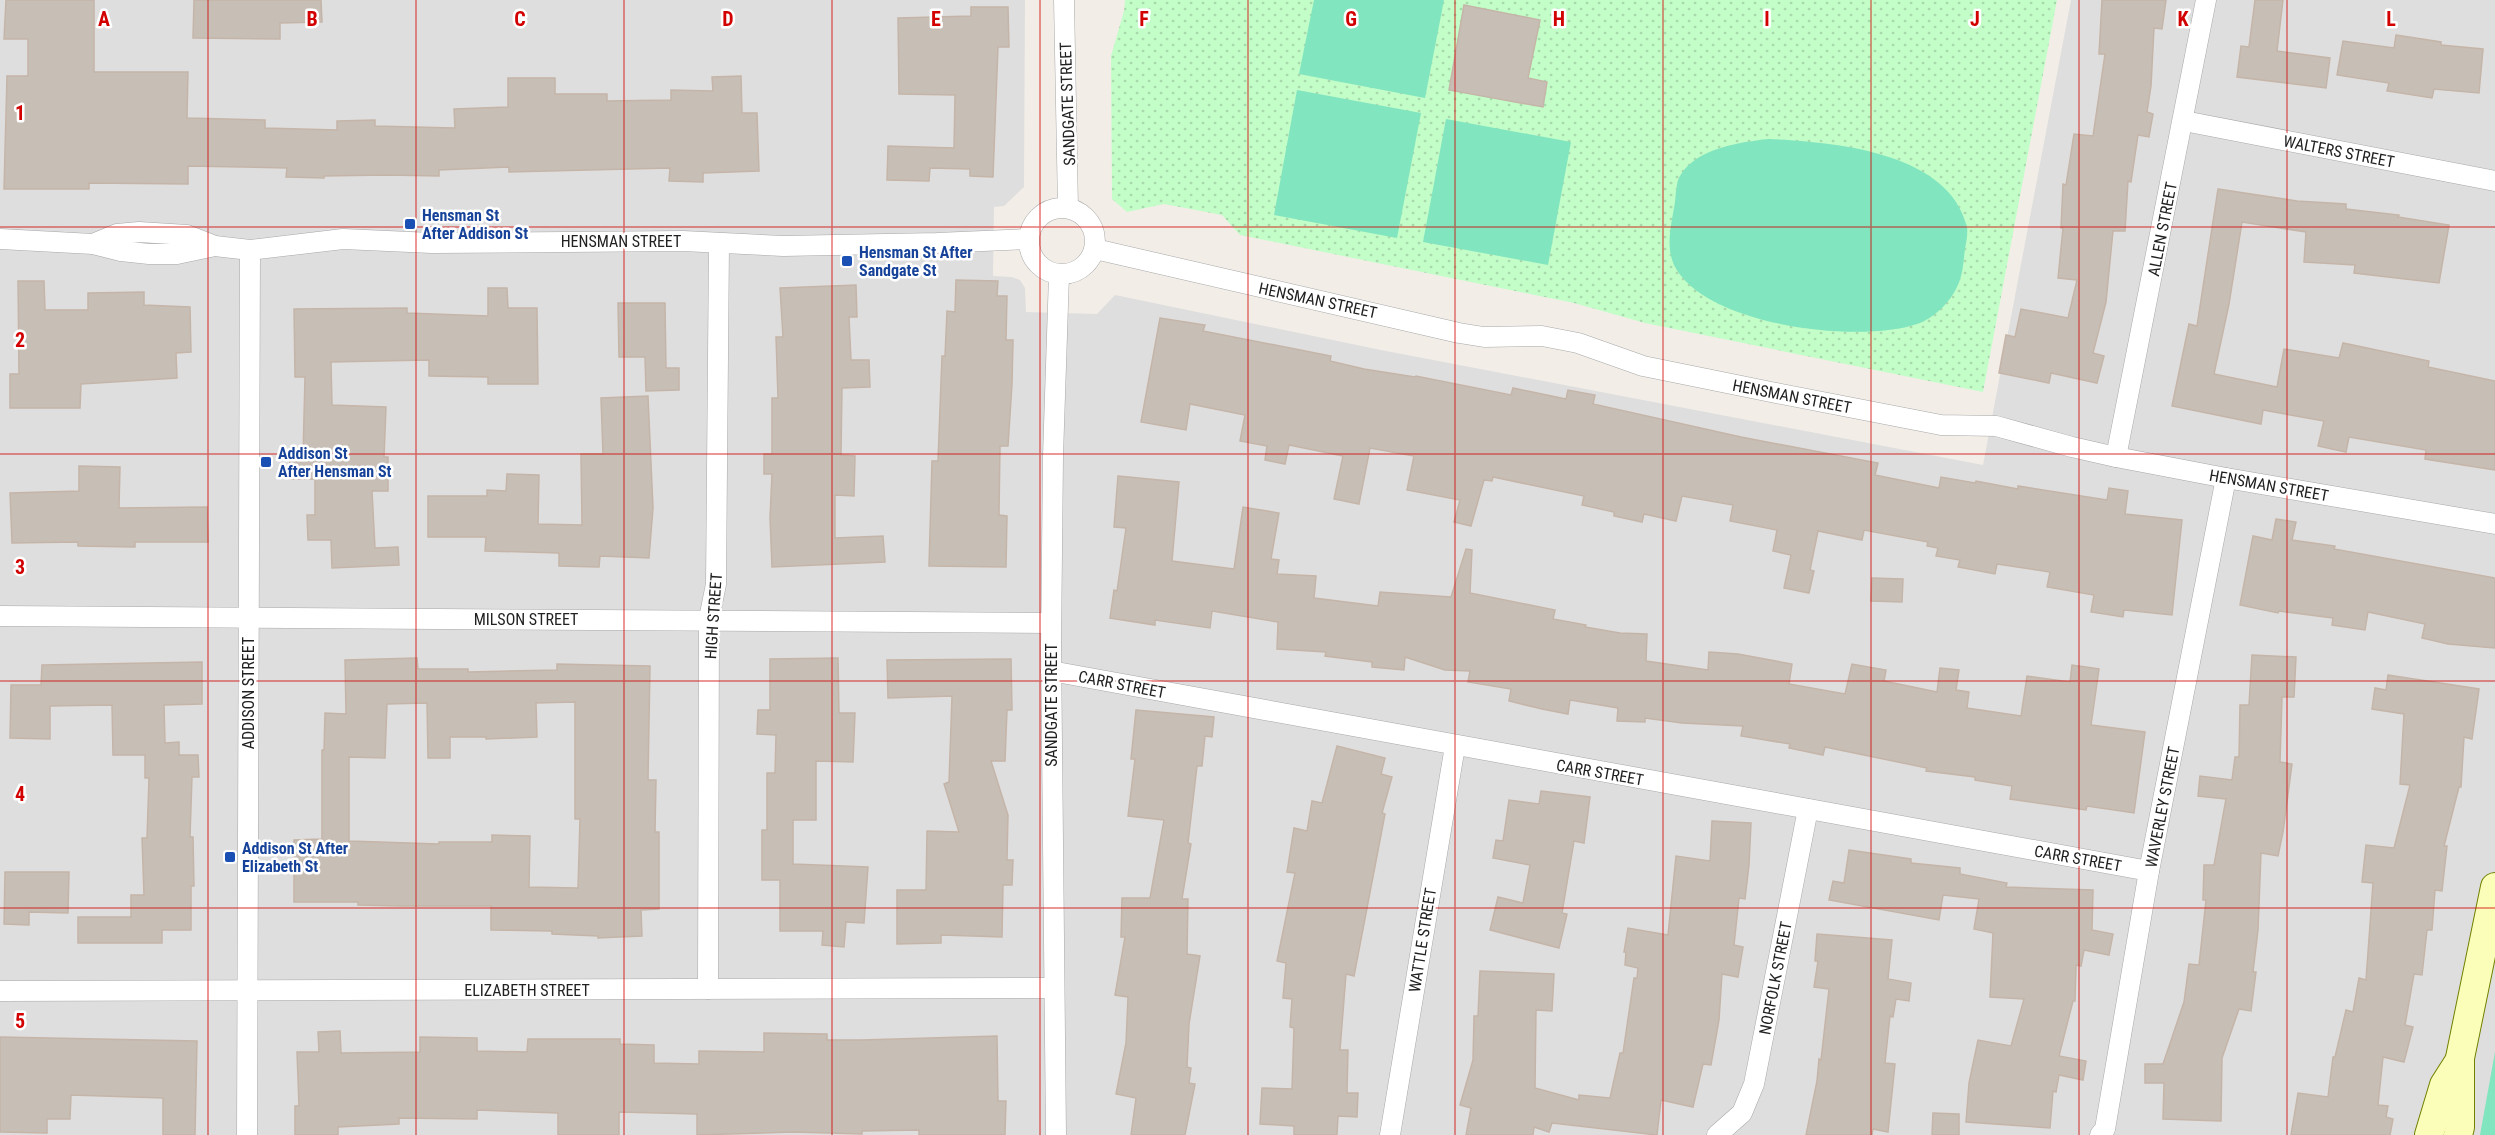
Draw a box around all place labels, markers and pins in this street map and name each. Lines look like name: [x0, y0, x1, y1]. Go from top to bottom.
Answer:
place label: Hensman St After Addison St: [422, 206, 528, 243]
marker: Hensman St After Addison St: [403, 217, 417, 231]
place label: Hensman St After Sandgate St: [859, 243, 972, 280]
marker: Hensman St After Sandgate St: [840, 254, 854, 268]
place label: Addison St After Hensman St: [278, 444, 392, 481]
marker: Addison St After Hensman St: [259, 455, 273, 469]
place label: Addison St After Elizabeth St: [242, 839, 348, 876]
marker: Addison St After Elizabeth St: [223, 850, 237, 864]

